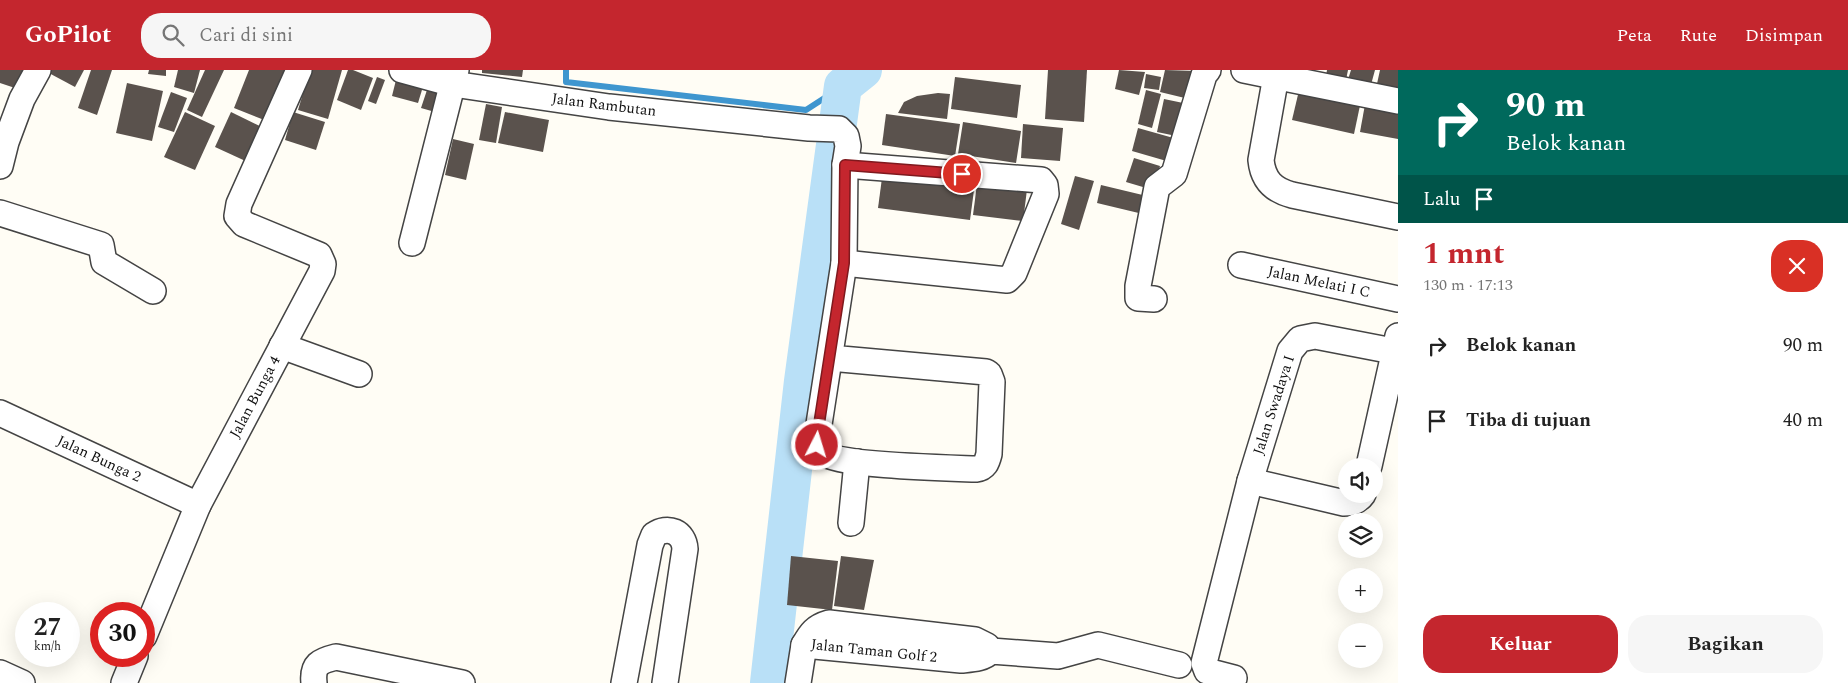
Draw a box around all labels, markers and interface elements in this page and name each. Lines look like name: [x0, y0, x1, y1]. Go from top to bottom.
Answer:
search box: [141, 13, 491, 58]
text: GoPilot: [25, 17, 111, 53]
icon: search: [159, 21, 187, 49]
text: Cari di sini: [199, 21, 293, 50]
text: Peta: [1617, 22, 1652, 49]
text: Rute: [1680, 22, 1717, 49]
text: Disimpan: [1745, 22, 1823, 49]
text: 90 m: [1506, 79, 1586, 132]
street label: Jalan Rambutan: [550, 87, 658, 123]
icon: right: [1423, 90, 1488, 155]
text: Belok kanan: [1506, 127, 1626, 160]
pin: [941, 153, 983, 195]
icon: arrive: [948, 160, 976, 188]
text: Lalu: [1423, 185, 1460, 214]
icon: arrive: [1470, 185, 1498, 213]
text: 1 mnt: [1423, 231, 1504, 277]
button: close: [1771, 240, 1823, 292]
street label: Jalan Melati I C: [1265, 260, 1373, 304]
text: 130 m · 17:13: [1423, 273, 1513, 297]
text: Belok kanan: [1466, 331, 1576, 360]
text: 90 m: [1783, 331, 1823, 360]
icon: right: [1423, 332, 1451, 360]
street label: Jalan Bunga 4: [224, 351, 287, 442]
street label: Jalan Swadaya I: [1247, 352, 1301, 458]
text: Tiba di tujuan: [1466, 406, 1591, 435]
text: 40 m: [1783, 406, 1823, 435]
icon: arrive: [1423, 407, 1451, 435]
position arrow: [790, 418, 842, 470]
street label: Jalan Bunga 2: [53, 429, 145, 489]
map controls: [1338, 458, 1383, 668]
button: sound: [1338, 458, 1383, 503]
button: layers: [1338, 513, 1383, 558]
button: +: [1338, 568, 1383, 613]
speed limit sign: 30: [90, 602, 155, 667]
text: 27: [33, 609, 62, 647]
button: Keluar: [1423, 615, 1618, 673]
button: Bagikan: [1628, 615, 1823, 673]
button: −: [1338, 623, 1383, 668]
street label: Jalan Taman Golf 2: [810, 633, 938, 669]
text: km/h: [34, 637, 61, 656]

